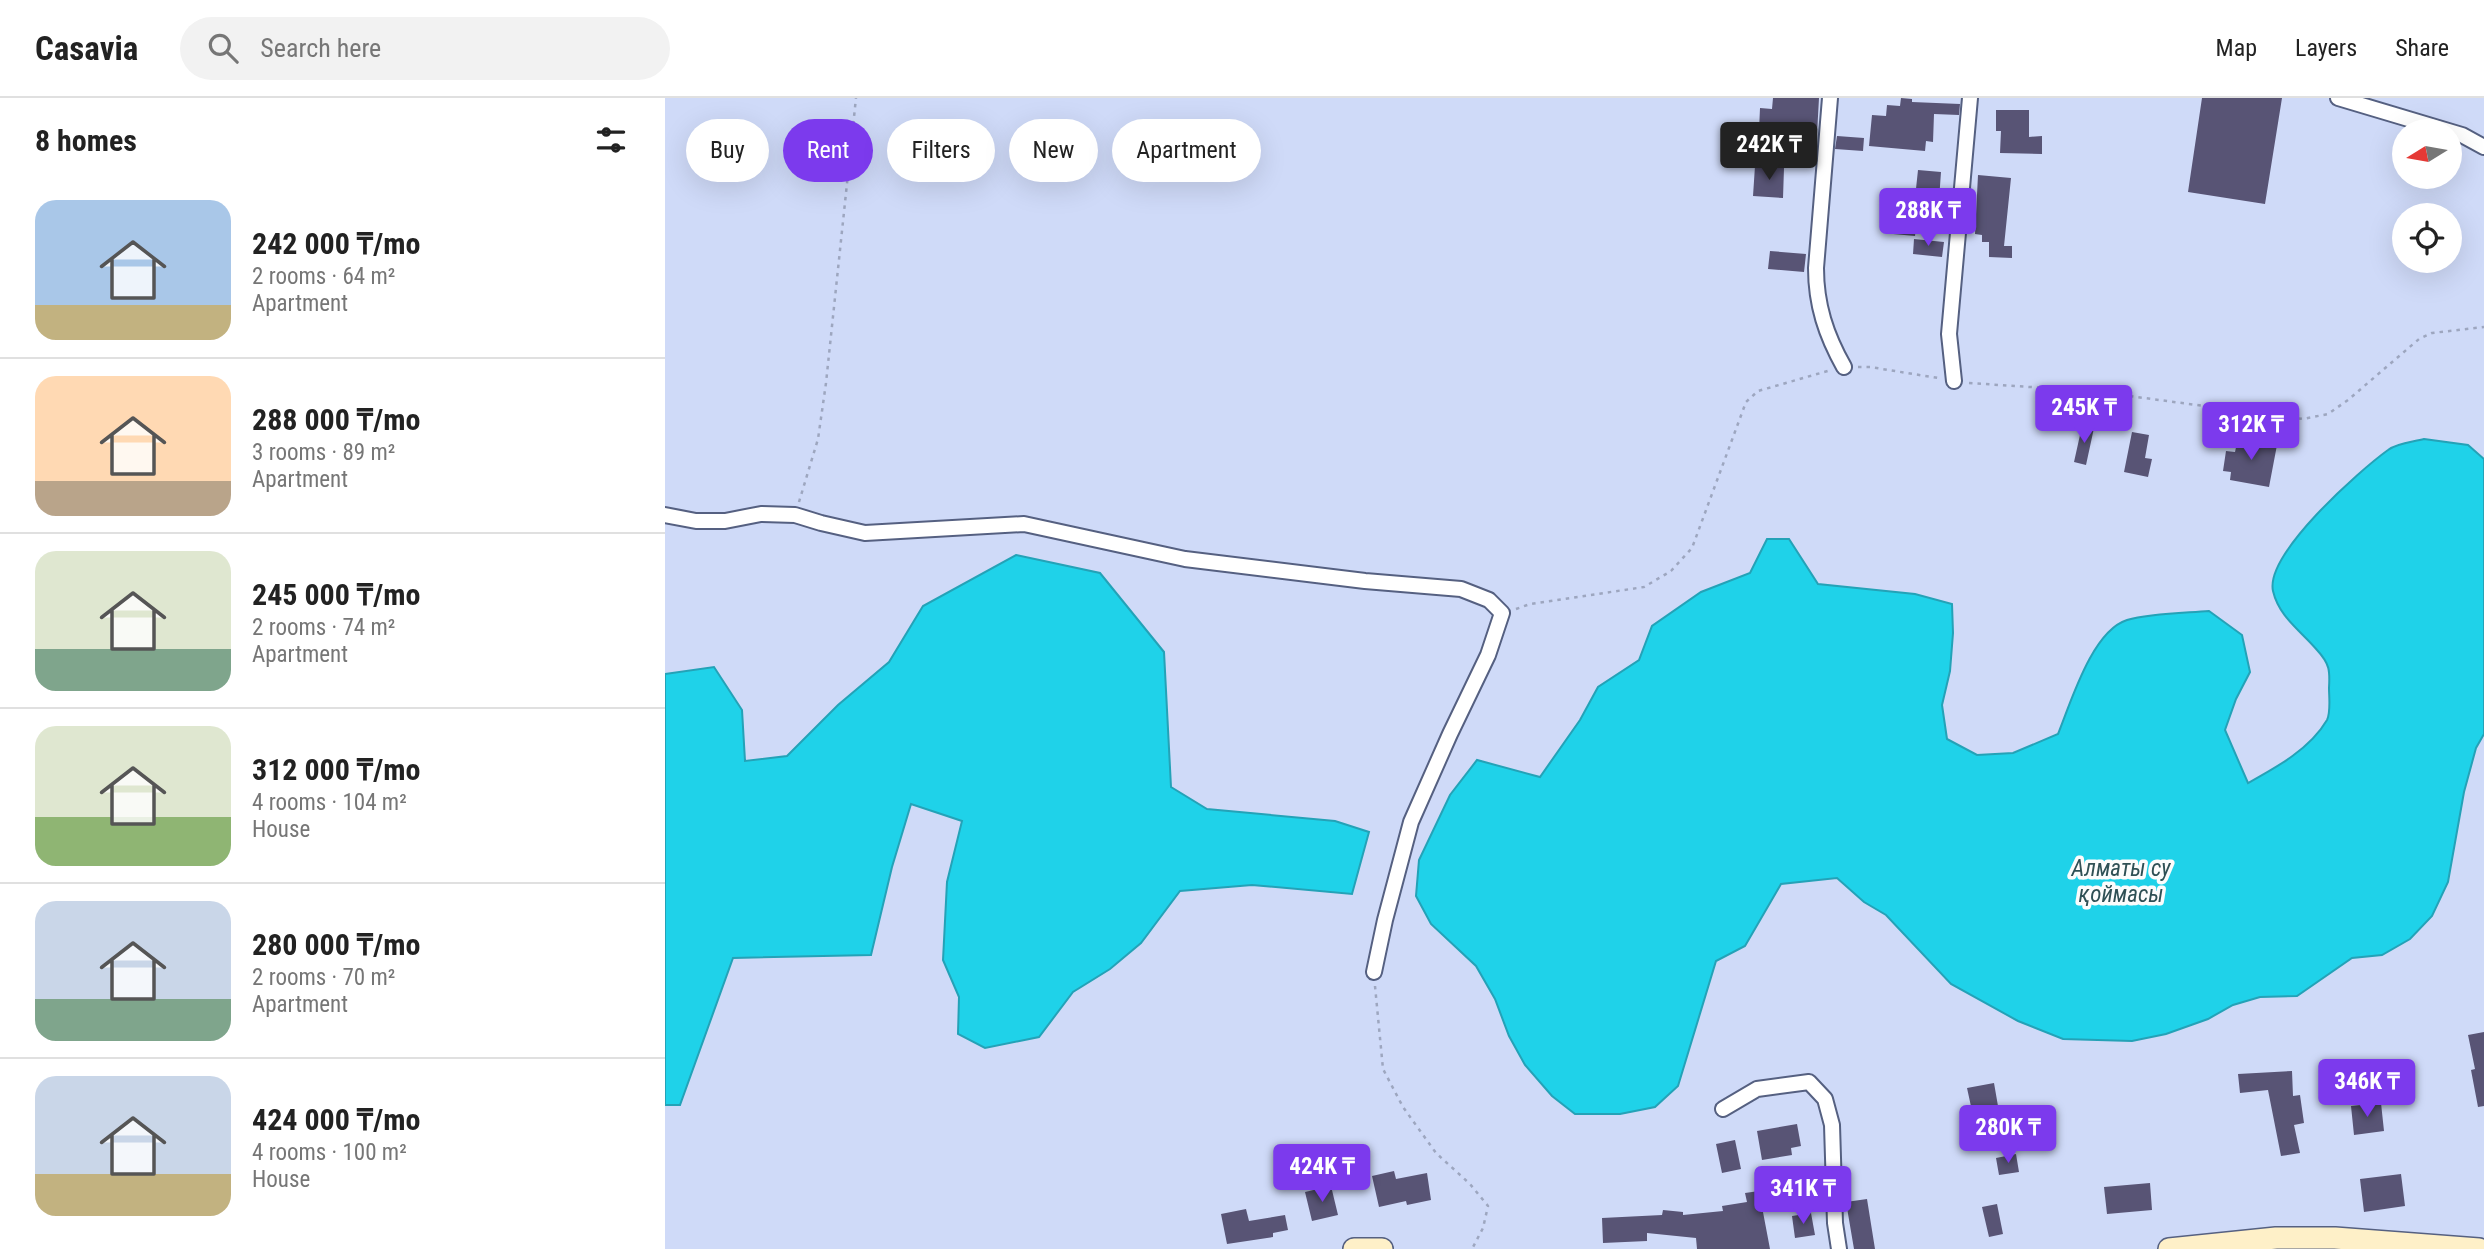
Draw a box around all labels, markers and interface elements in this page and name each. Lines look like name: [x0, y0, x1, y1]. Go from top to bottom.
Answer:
search box: [180, 17, 670, 80]
text: Casavia: [35, 29, 138, 68]
icon: search: [204, 29, 242, 67]
text: Search here: [260, 33, 381, 63]
text: Map: [2216, 34, 2257, 62]
text: Layers: [2295, 34, 2357, 62]
text: Share: [2395, 34, 2449, 62]
chip: Buy: [686, 119, 769, 182]
chip: Rent: [783, 119, 873, 182]
chip: Filters: [887, 119, 995, 182]
chip: New: [1009, 119, 1098, 182]
chip: Apartment: [1112, 119, 1261, 182]
north arrow: [2392, 119, 2462, 189]
map controls: [2392, 119, 2462, 273]
icon: filters: [592, 121, 630, 159]
pin: 242K ₸: [1712, 122, 1826, 182]
text: 8 homes: [35, 123, 137, 158]
text: 242K ₸: [1736, 131, 1802, 158]
pin: 288K ₸: [1871, 188, 1985, 248]
text: 288K ₸: [1895, 197, 1961, 224]
button: locate: [2392, 203, 2462, 273]
text: 242 000 ₸/mo: [252, 226, 420, 261]
icon: home: [91, 228, 175, 312]
text: 2 rooms · 64 m²: [252, 263, 395, 290]
text: Apartment: [252, 290, 348, 317]
pin: 245K ₸: [2027, 386, 2141, 445]
text: 245K ₸: [2051, 394, 2117, 421]
text: 288 000 ₸/mo: [252, 402, 420, 437]
pin: 312K ₸: [2194, 402, 2308, 462]
icon: home: [91, 404, 175, 488]
text: 312K ₸: [2218, 411, 2284, 438]
text: 3 rooms · 89 m²: [252, 439, 395, 466]
text: Apartment: [252, 466, 348, 493]
text: 245 000 ₸/mo: [252, 577, 420, 612]
icon: home: [91, 579, 175, 663]
text: 2 rooms · 74 m²: [252, 614, 395, 641]
text: Apartment: [252, 641, 348, 668]
text: 312 000 ₸/mo: [252, 752, 420, 787]
icon: home: [91, 754, 175, 838]
text: 4 rooms · 104 m²: [252, 789, 407, 816]
text: House: [252, 816, 310, 843]
water label: Алматы су қоймасы: [2071, 855, 2171, 908]
text: 280 000 ₸/mo: [252, 927, 420, 962]
icon: home: [91, 929, 175, 1013]
text: 2 rooms · 70 m²: [252, 964, 395, 991]
text: Apartment: [252, 991, 348, 1018]
pin: 346K ₸: [2310, 1060, 2424, 1119]
text: 346K ₸: [2334, 1068, 2400, 1095]
text: 424 000 ₸/mo: [252, 1102, 420, 1137]
icon: home: [91, 1104, 175, 1188]
pin: 280K ₸: [1951, 1105, 2065, 1165]
text: 280K ₸: [1975, 1114, 2041, 1141]
text: 4 rooms · 100 m²: [252, 1139, 407, 1166]
pin: 424K ₸: [1265, 1144, 1379, 1204]
text: 424K ₸: [1289, 1153, 1355, 1180]
text: House: [252, 1166, 310, 1193]
pin: 341K ₸: [1746, 1166, 1860, 1226]
text: 341K ₸: [1770, 1175, 1836, 1202]

